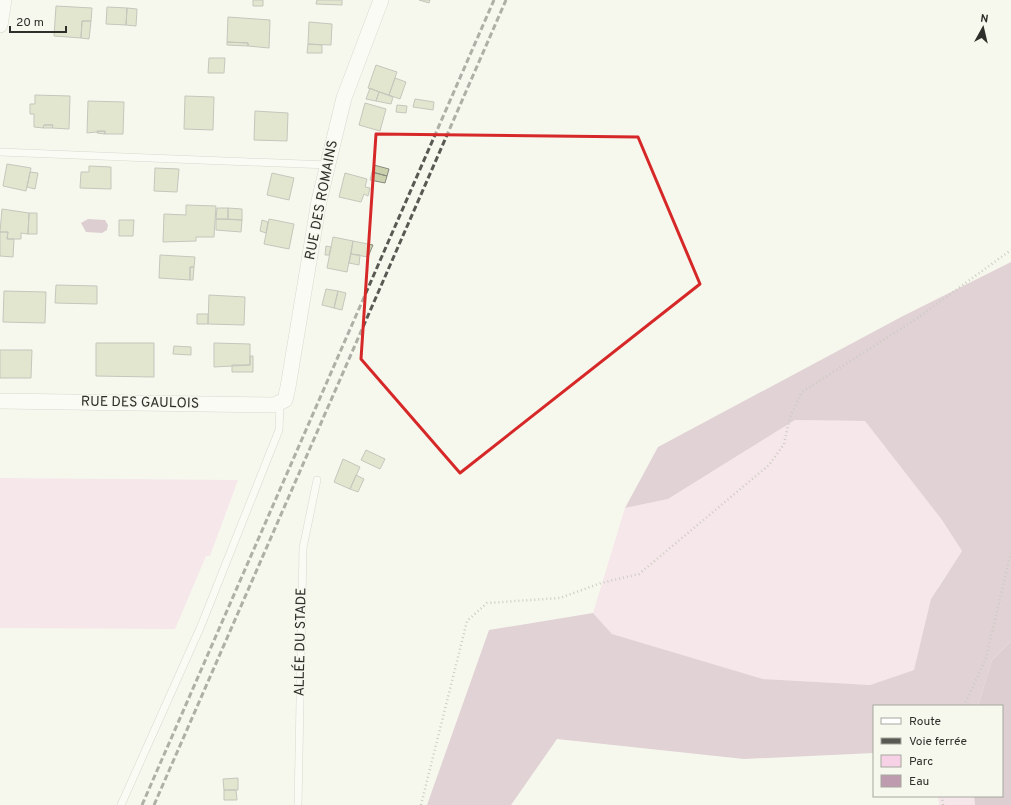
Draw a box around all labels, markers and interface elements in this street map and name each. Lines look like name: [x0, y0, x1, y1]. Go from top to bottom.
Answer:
scale bar: [10, 8, 66, 34]
north arrow: [963, 8, 1003, 48]
text: N: [979, 12, 989, 27]
text: 20 m: [16, 15, 44, 31]
street label: RUE DES ROMAINS: [302, 139, 342, 261]
street label: RUE DES GAULOIS: [81, 393, 199, 413]
street label: ALLÉE DU STADE: [291, 587, 310, 697]
legend: [873, 705, 1003, 797]
text: Route: [909, 714, 941, 730]
text: Voie ferrée: [909, 734, 967, 750]
text: Parc: [909, 754, 933, 770]
text: Eau: [909, 774, 929, 790]

